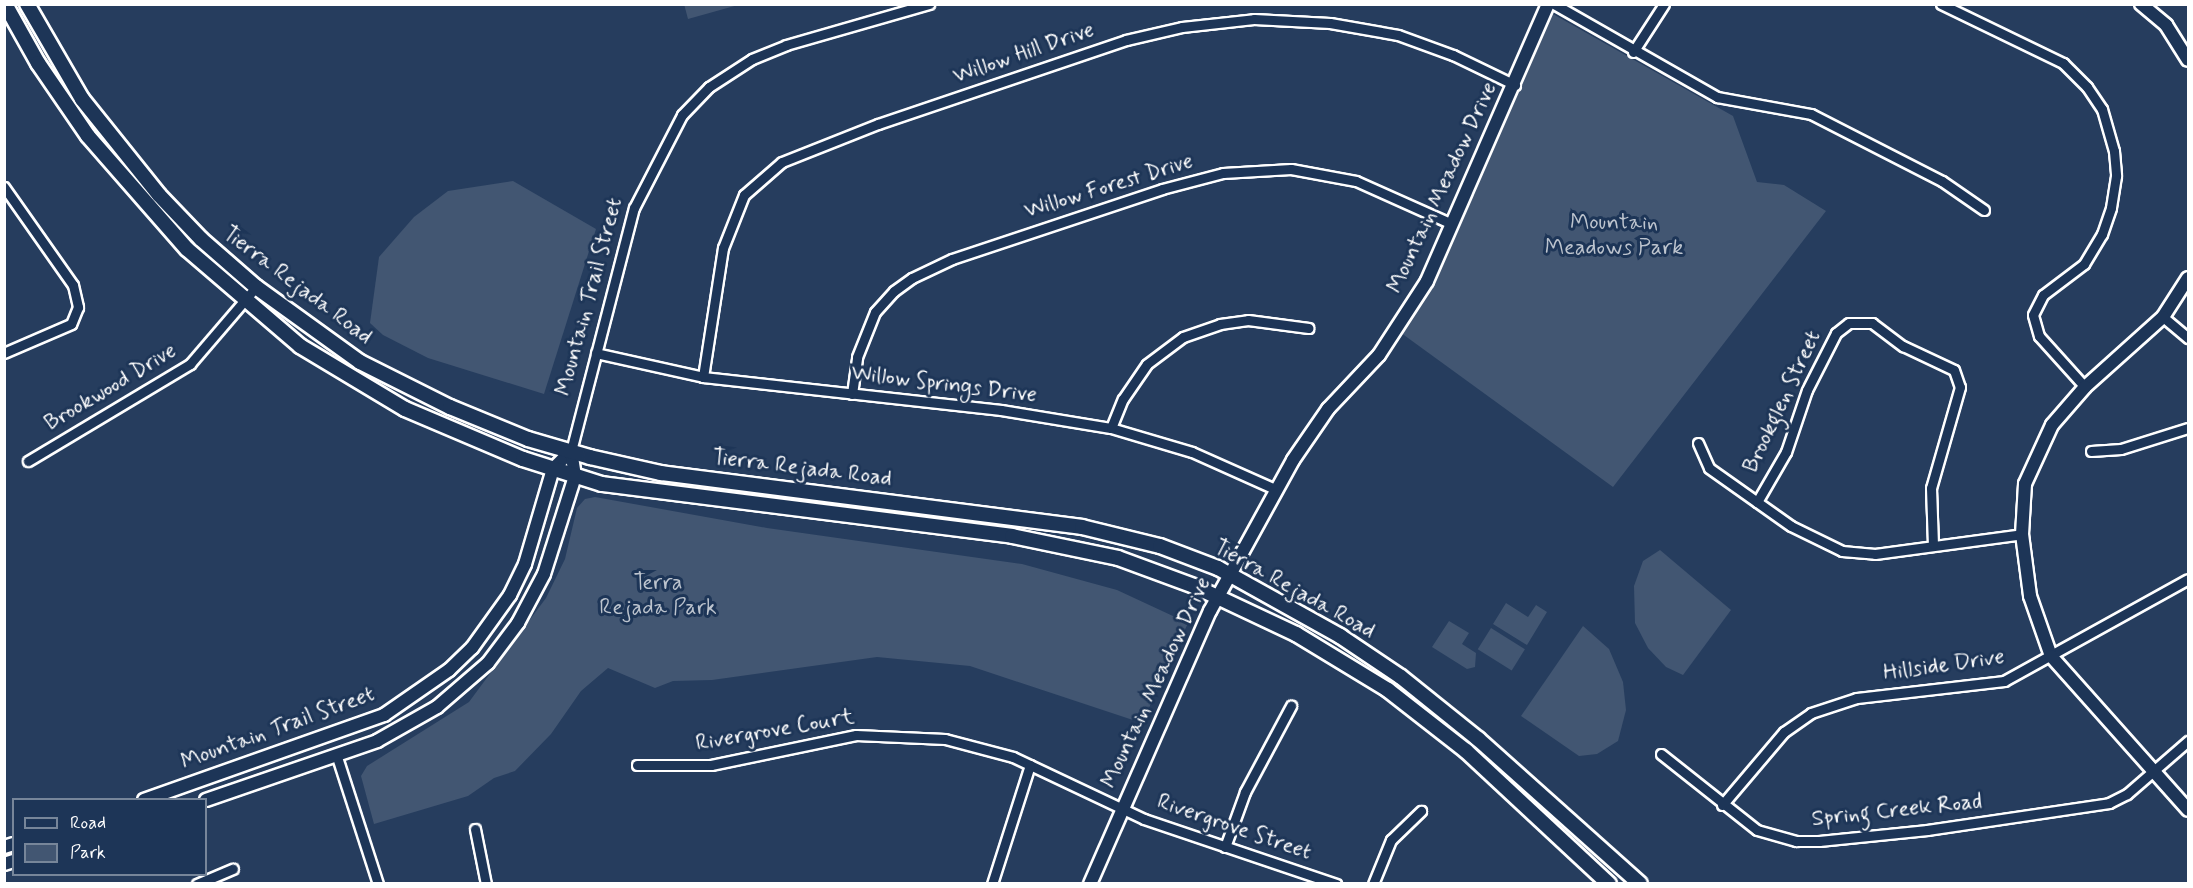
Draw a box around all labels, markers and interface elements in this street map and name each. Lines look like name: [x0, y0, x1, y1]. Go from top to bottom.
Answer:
street label: Willow Hill Drive: [950, 17, 1098, 91]
street label: Mountain Meadow Drive: [1383, 80, 1503, 296]
street label: Willow Forest Drive: [1022, 149, 1196, 225]
street label: Mountain Trail Street: [551, 196, 629, 398]
park label: Mountain Meadows Park: [1545, 210, 1683, 262]
street label: Tierra Rejada Road: [217, 221, 377, 351]
street label: Brookglen Street: [1738, 325, 1828, 479]
street label: Brookwood Drive: [40, 338, 182, 438]
street label: Willow Springs Drive: [850, 361, 1038, 409]
street label: Tierra Rejada Road: [711, 445, 893, 493]
street label: Tierra Rejada Road: [1209, 535, 1379, 645]
park label: Terra Rejada Park: [599, 570, 717, 622]
street label: Mountain Meadow Drive: [1097, 575, 1217, 791]
street label: Hillside Drive: [1883, 645, 2005, 687]
street label: Mountain Trail Street: [178, 682, 378, 776]
street label: Rivergrove Court: [696, 705, 854, 757]
street label: Rivergrove Street: [1152, 789, 1316, 867]
street label: Spring Creek Road: [1811, 789, 1983, 833]
legend: [12, 798, 207, 876]
text: Road: [70, 811, 106, 835]
text: Park: [70, 841, 106, 865]

